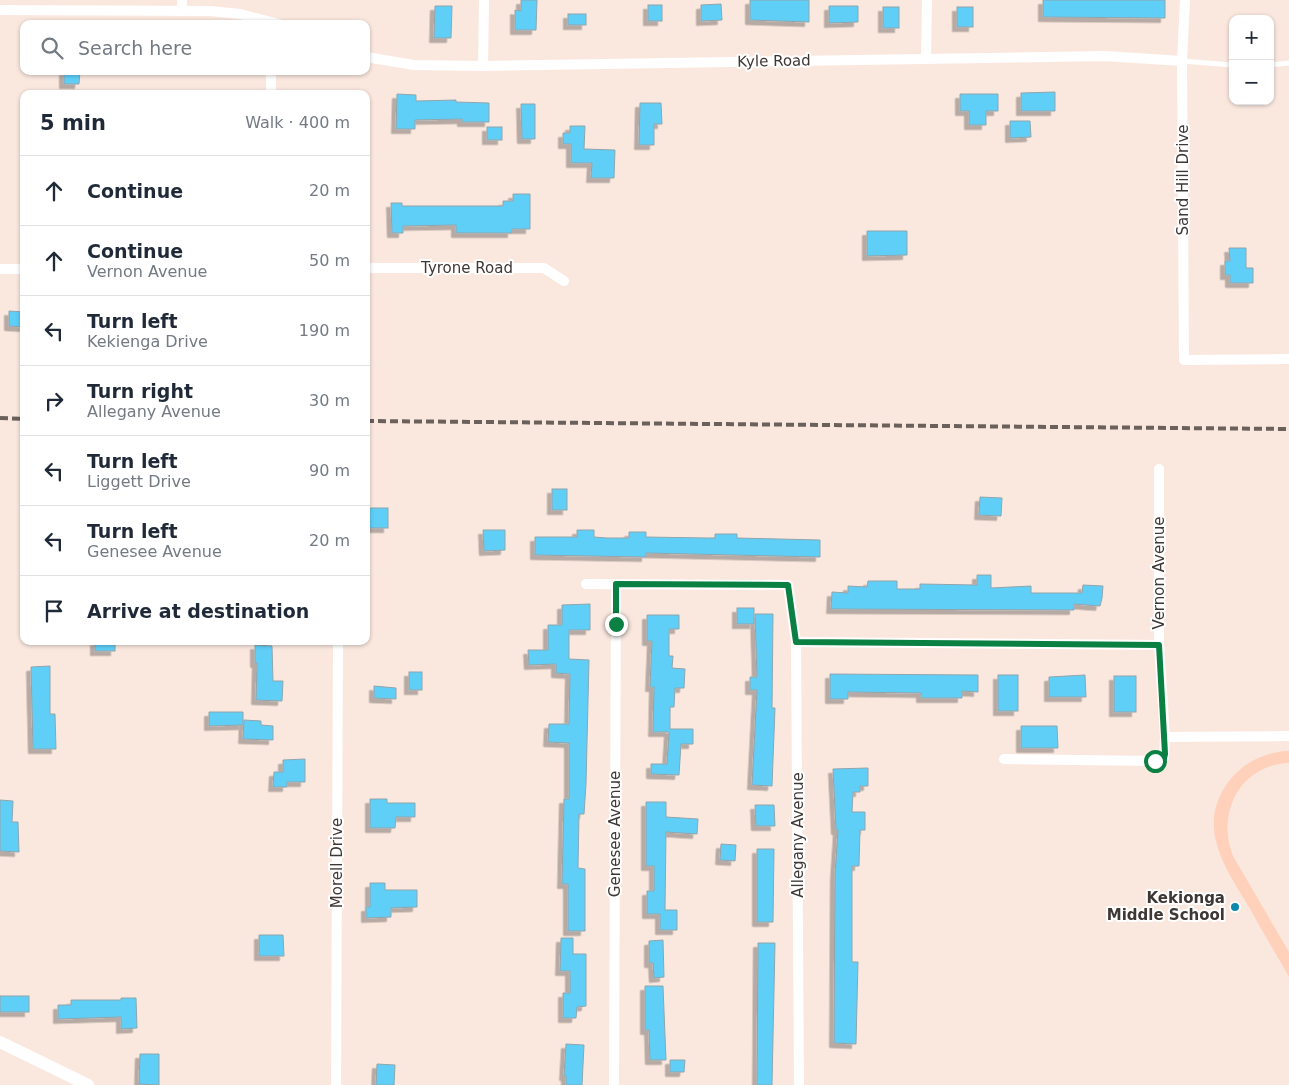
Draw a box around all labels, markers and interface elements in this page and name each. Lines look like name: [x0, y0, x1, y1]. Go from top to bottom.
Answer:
map controls: [1229, 15, 1274, 105]
button: +: [1229, 15, 1274, 60]
search box: [20, 20, 370, 75]
icon: search: [38, 34, 66, 62]
text: Search here: [78, 37, 192, 59]
street label: Kyle Road: [737, 51, 811, 71]
button: −: [1229, 60, 1274, 105]
text: 5 min: [40, 111, 106, 135]
text: Walk · 400 m: [245, 113, 350, 132]
street label: Sand Hill Drive: [1174, 124, 1192, 236]
icon: ahead: [40, 177, 68, 205]
text: Continue: [87, 180, 183, 202]
text: 20 m: [309, 181, 350, 200]
text: Continue: [87, 240, 183, 262]
icon: ahead: [40, 247, 68, 275]
text: 50 m: [309, 251, 350, 270]
street label: Tyrone Road: [420, 259, 513, 277]
text: Vernon Avenue: [87, 262, 207, 281]
text: Turn left: [87, 310, 178, 332]
icon: left: [40, 317, 68, 345]
text: 190 m: [299, 321, 350, 340]
text: Kekienga Drive: [87, 332, 208, 351]
text: Turn right: [87, 380, 193, 402]
icon: right: [40, 387, 68, 415]
text: 30 m: [309, 391, 350, 410]
text: Allegany Avenue: [87, 402, 221, 421]
text: Turn left: [87, 450, 178, 472]
icon: left: [40, 457, 68, 485]
text: 90 m: [309, 461, 350, 480]
text: Liggett Drive: [87, 472, 191, 491]
street label: Vernon Avenue: [1150, 517, 1168, 629]
text: Turn left: [87, 520, 178, 542]
icon: left: [40, 527, 68, 555]
text: 20 m: [309, 531, 350, 550]
text: Genesee Avenue: [87, 542, 222, 561]
icon: arrive: [40, 597, 68, 625]
text: Arrive at destination: [87, 600, 309, 622]
route end: [605, 613, 628, 636]
route start: [1144, 750, 1167, 773]
street label: Genesee Avenue: [606, 771, 624, 897]
street label: Allegany Avenue: [789, 772, 807, 898]
street label: Morell Drive: [328, 818, 346, 908]
place label: Kekionga Middle School: [1107, 889, 1225, 924]
marker: Kekionga Middle School: [1229, 901, 1241, 913]

